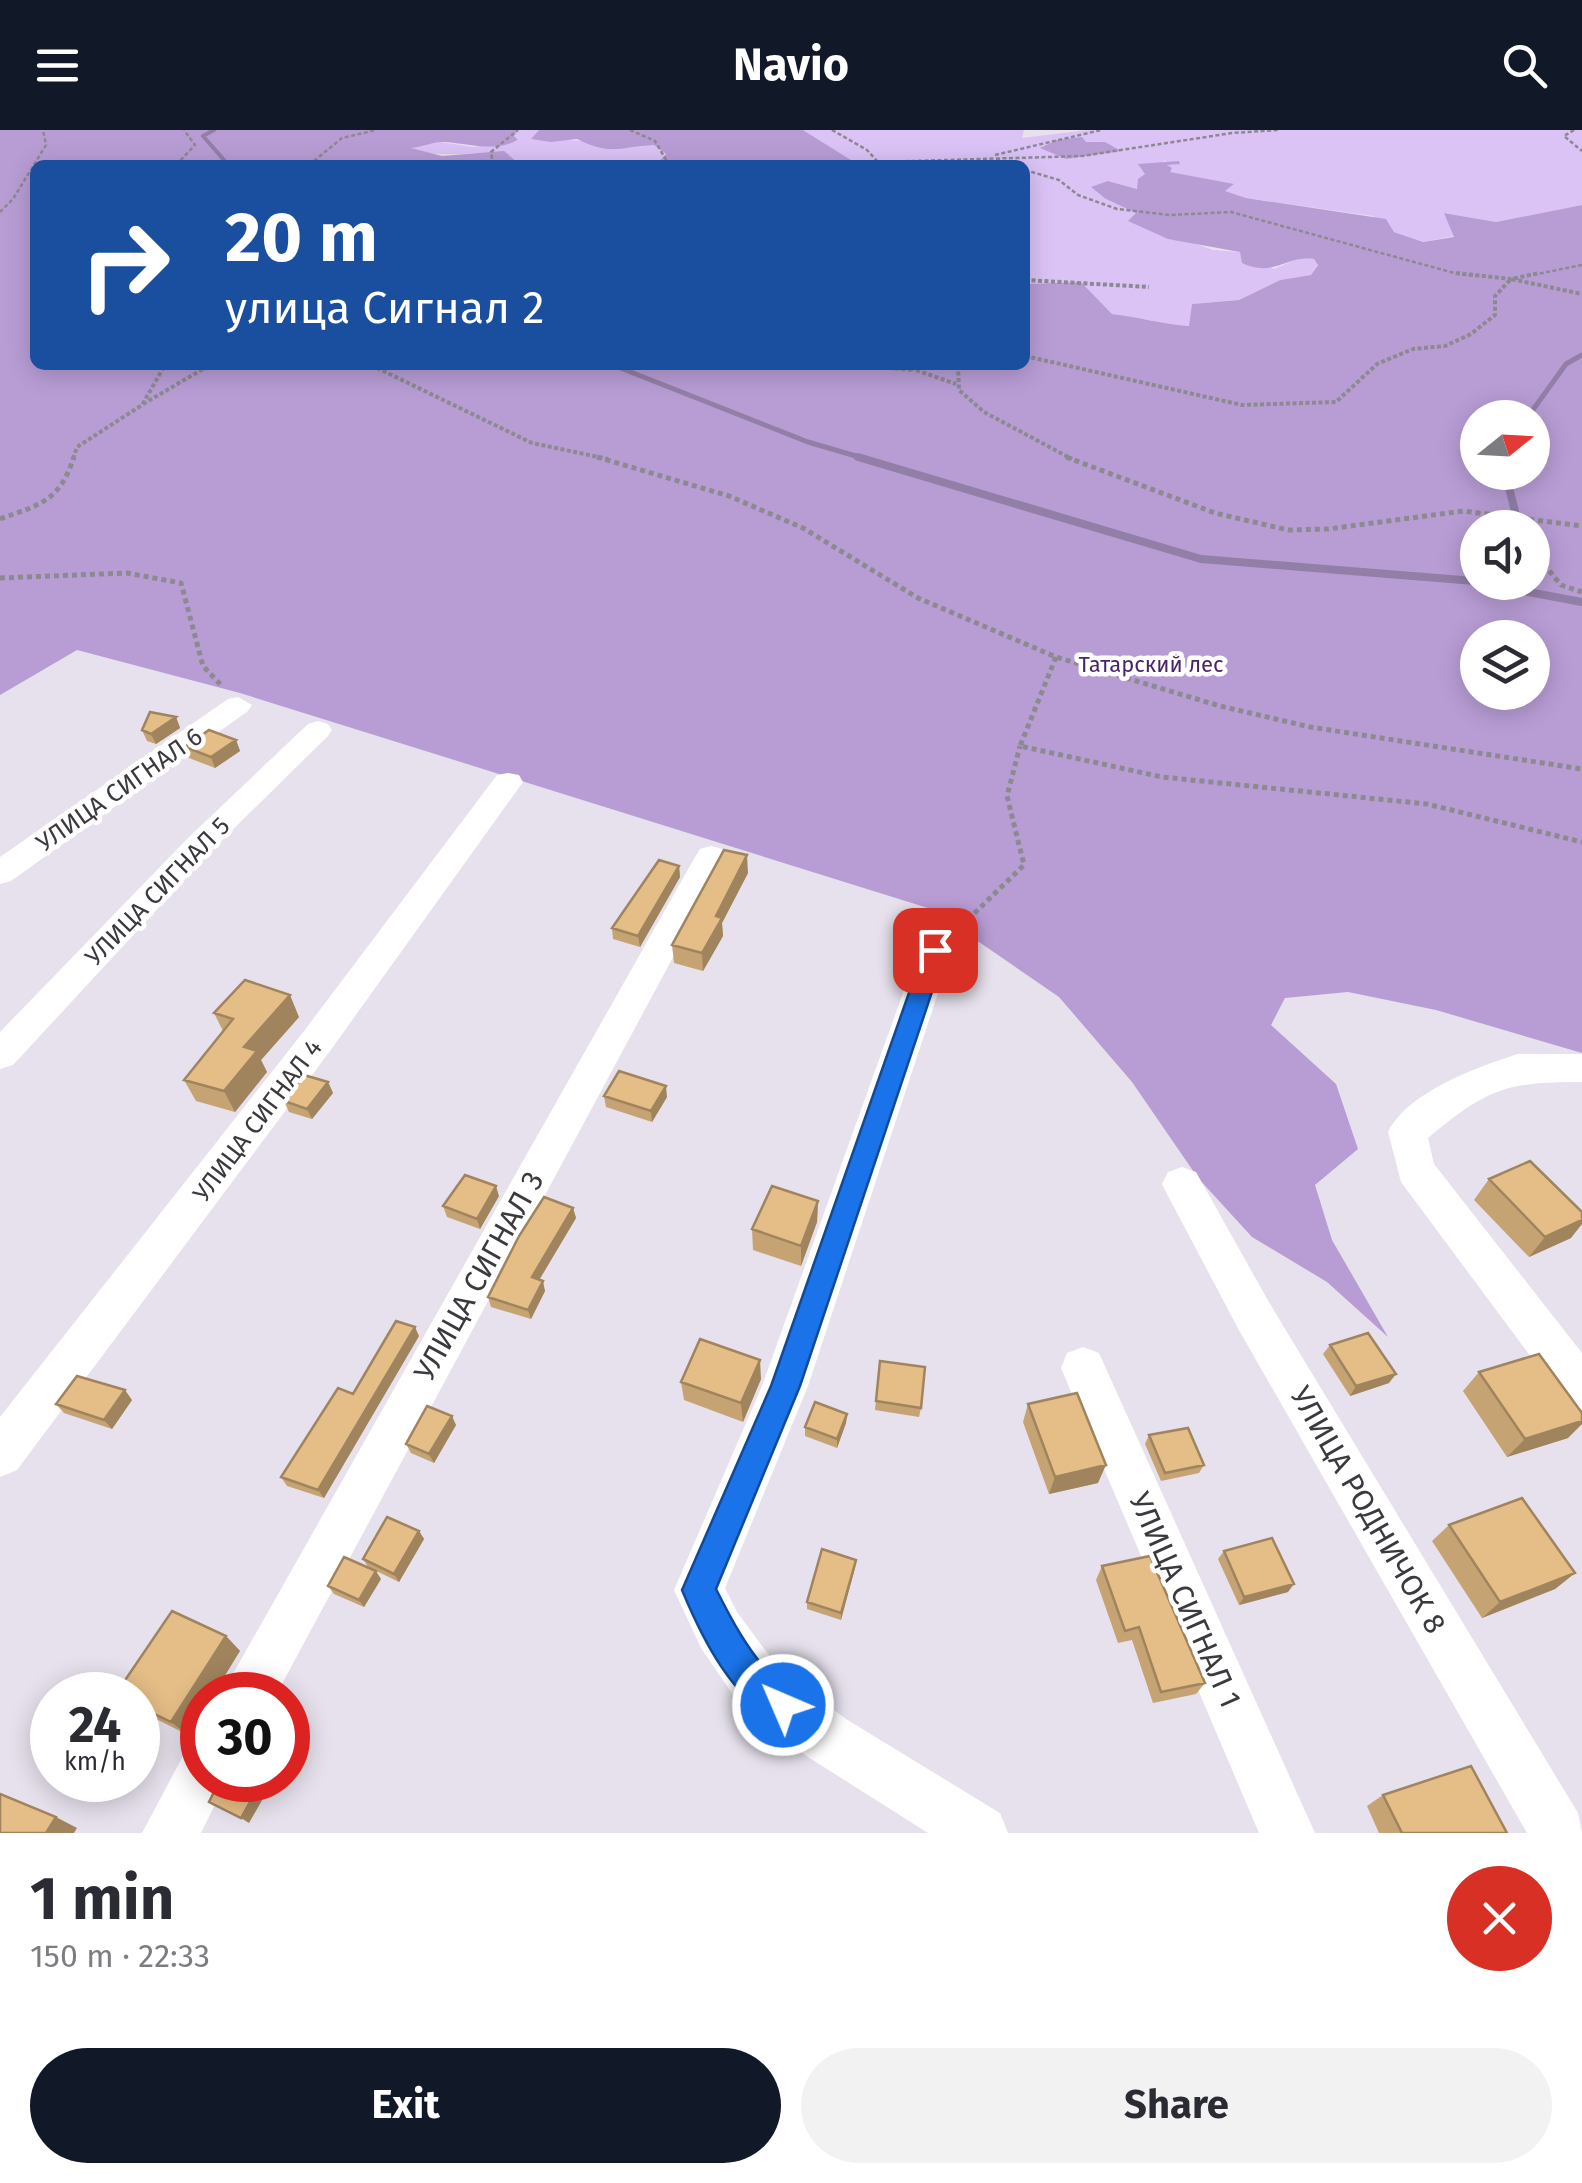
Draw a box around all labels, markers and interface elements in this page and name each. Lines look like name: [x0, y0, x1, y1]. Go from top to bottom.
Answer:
icon: menu: [30, 38, 85, 93]
text: Navio: [733, 38, 849, 92]
icon: search: [1497, 38, 1552, 93]
text: 20 m: [225, 196, 378, 280]
icon: right: [60, 200, 190, 330]
text: улица Сигнал 2: [225, 281, 544, 335]
north arrow: [1460, 400, 1550, 490]
map controls: [1460, 400, 1550, 710]
button: sound: [1460, 510, 1550, 600]
button: layers: [1460, 620, 1550, 710]
park label: Татарский лес: [1078, 651, 1224, 678]
street label: УЛИЦА СИГНАЛ 6: [31, 721, 208, 858]
street label: УЛИЦА СИГНАЛ 5: [79, 811, 236, 972]
pin: [893, 908, 978, 993]
icon: arrive: [908, 923, 963, 978]
street label: УЛИЦА СИГНАЛ 4: [187, 1033, 329, 1208]
street label: УЛИЦА СИГНАЛ 3: [407, 1165, 551, 1387]
street label: УЛИЦА РОДНИЧОК 8: [1283, 1380, 1453, 1640]
street label: УЛИЦА СИГНАЛ 1: [1121, 1487, 1249, 1713]
position arrow: [731, 1653, 835, 1757]
speed limit sign: 30: [180, 1672, 310, 1802]
text: 24: [69, 1695, 121, 1755]
text: km/h: [64, 1747, 126, 1777]
text: 1 min: [30, 1863, 174, 1935]
button: close: [1447, 1866, 1552, 1971]
text: 150 m · 22:33: [30, 1937, 210, 1975]
button: Exit: [30, 2048, 781, 2163]
button: Share: [801, 2048, 1552, 2163]

